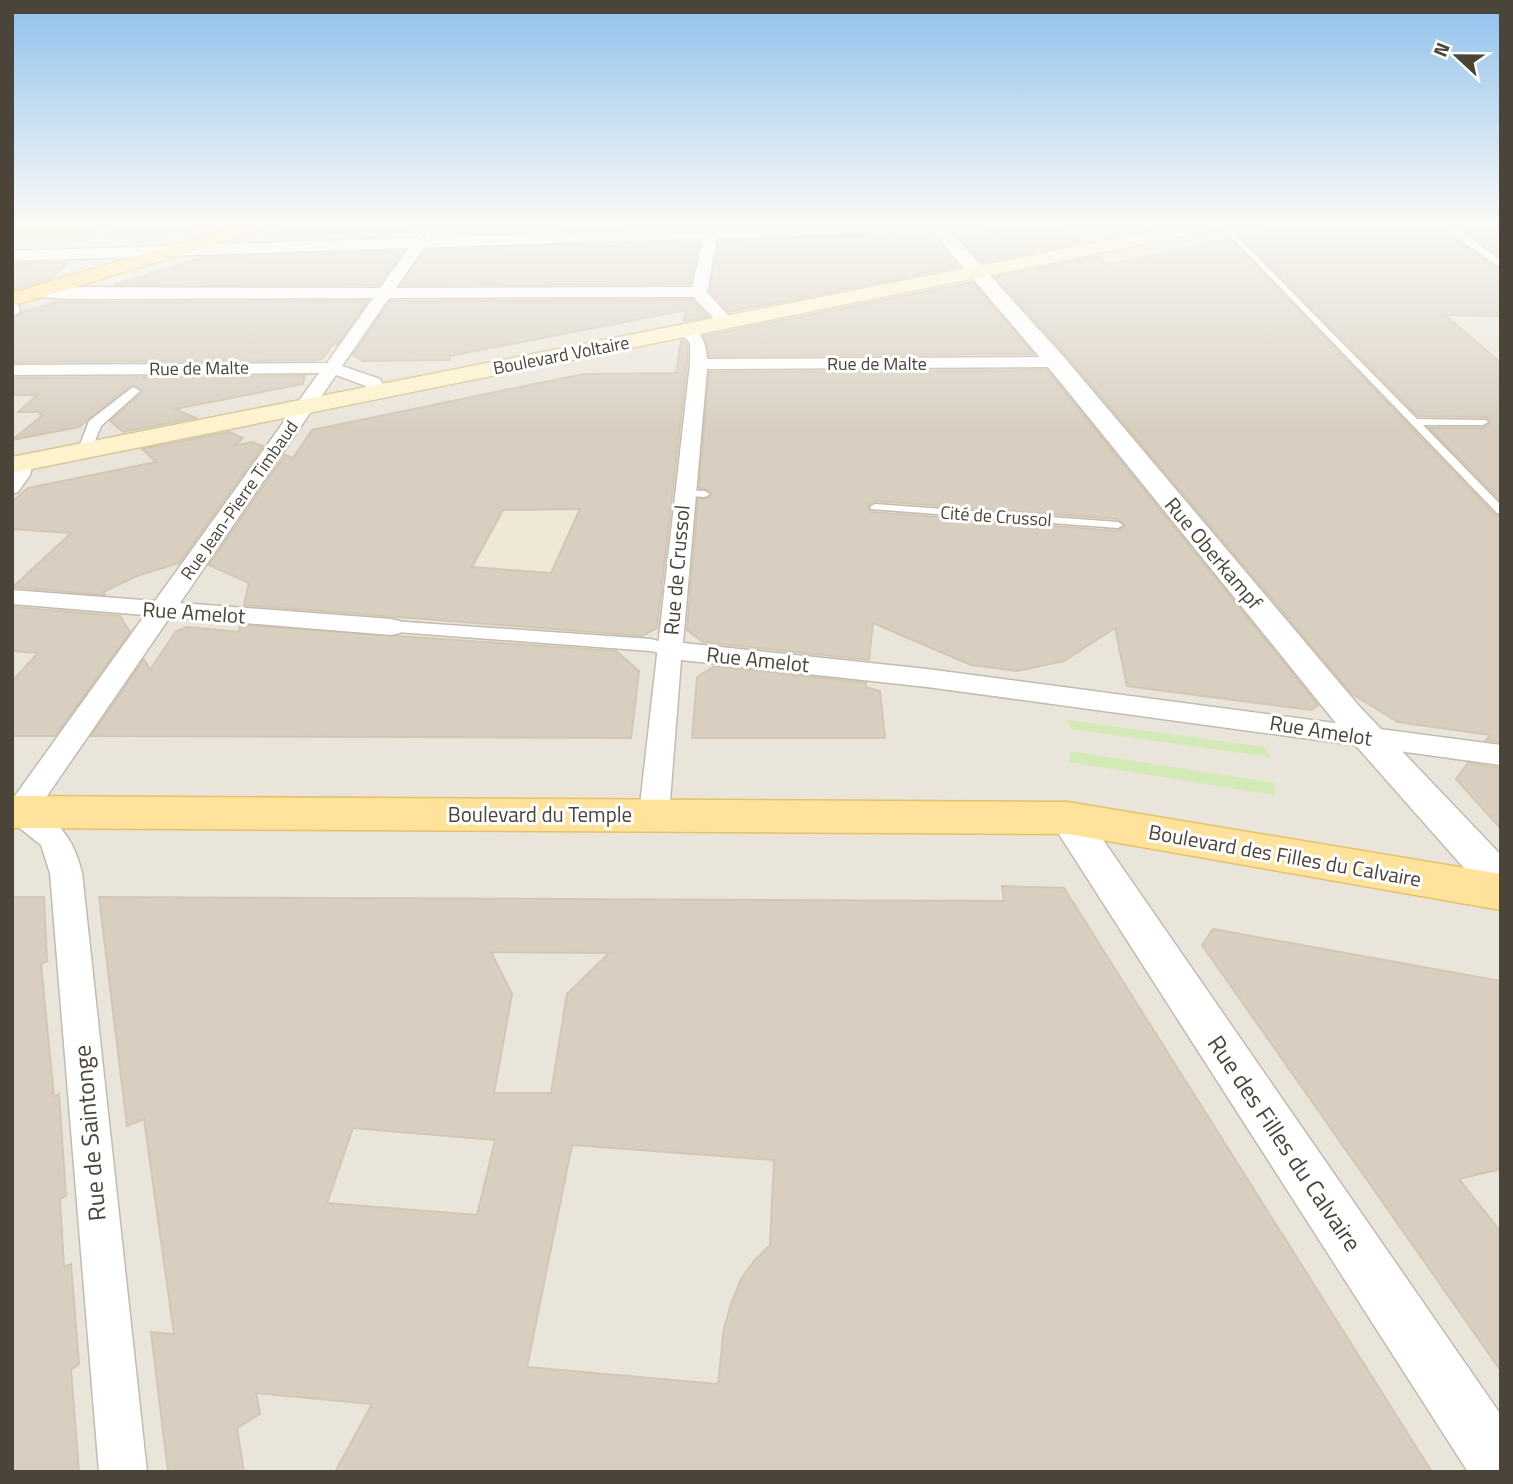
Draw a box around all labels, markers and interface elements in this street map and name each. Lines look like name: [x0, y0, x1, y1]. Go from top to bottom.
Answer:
north arrow: [1422, 21, 1492, 91]
text: N: [1425, 38, 1457, 61]
street label: Boulevard Voltaire: [491, 329, 631, 381]
street label: Rue de Malte: [827, 350, 927, 377]
street label: Rue de Malte: [149, 354, 249, 382]
street label: Rue Jean-Pierre Timbaud: [174, 415, 304, 585]
street label: Rue Oberkampf: [1157, 490, 1271, 616]
street label: Cité de Crussol: [939, 499, 1053, 533]
street label: Rue de Crussol: [654, 503, 698, 637]
street label: Rue Amelot: [141, 592, 247, 632]
street label: Rue Amelot: [705, 638, 812, 680]
street label: Rue Amelot: [1268, 706, 1375, 754]
street label: Boulevard du Temple: [448, 798, 632, 830]
street label: Boulevard des Filles du Calvaire: [1146, 815, 1424, 895]
street label: Rue des Filles du Calvaire: [1199, 1028, 1371, 1258]
street label: Rue de Saintonge: [63, 1044, 115, 1222]

